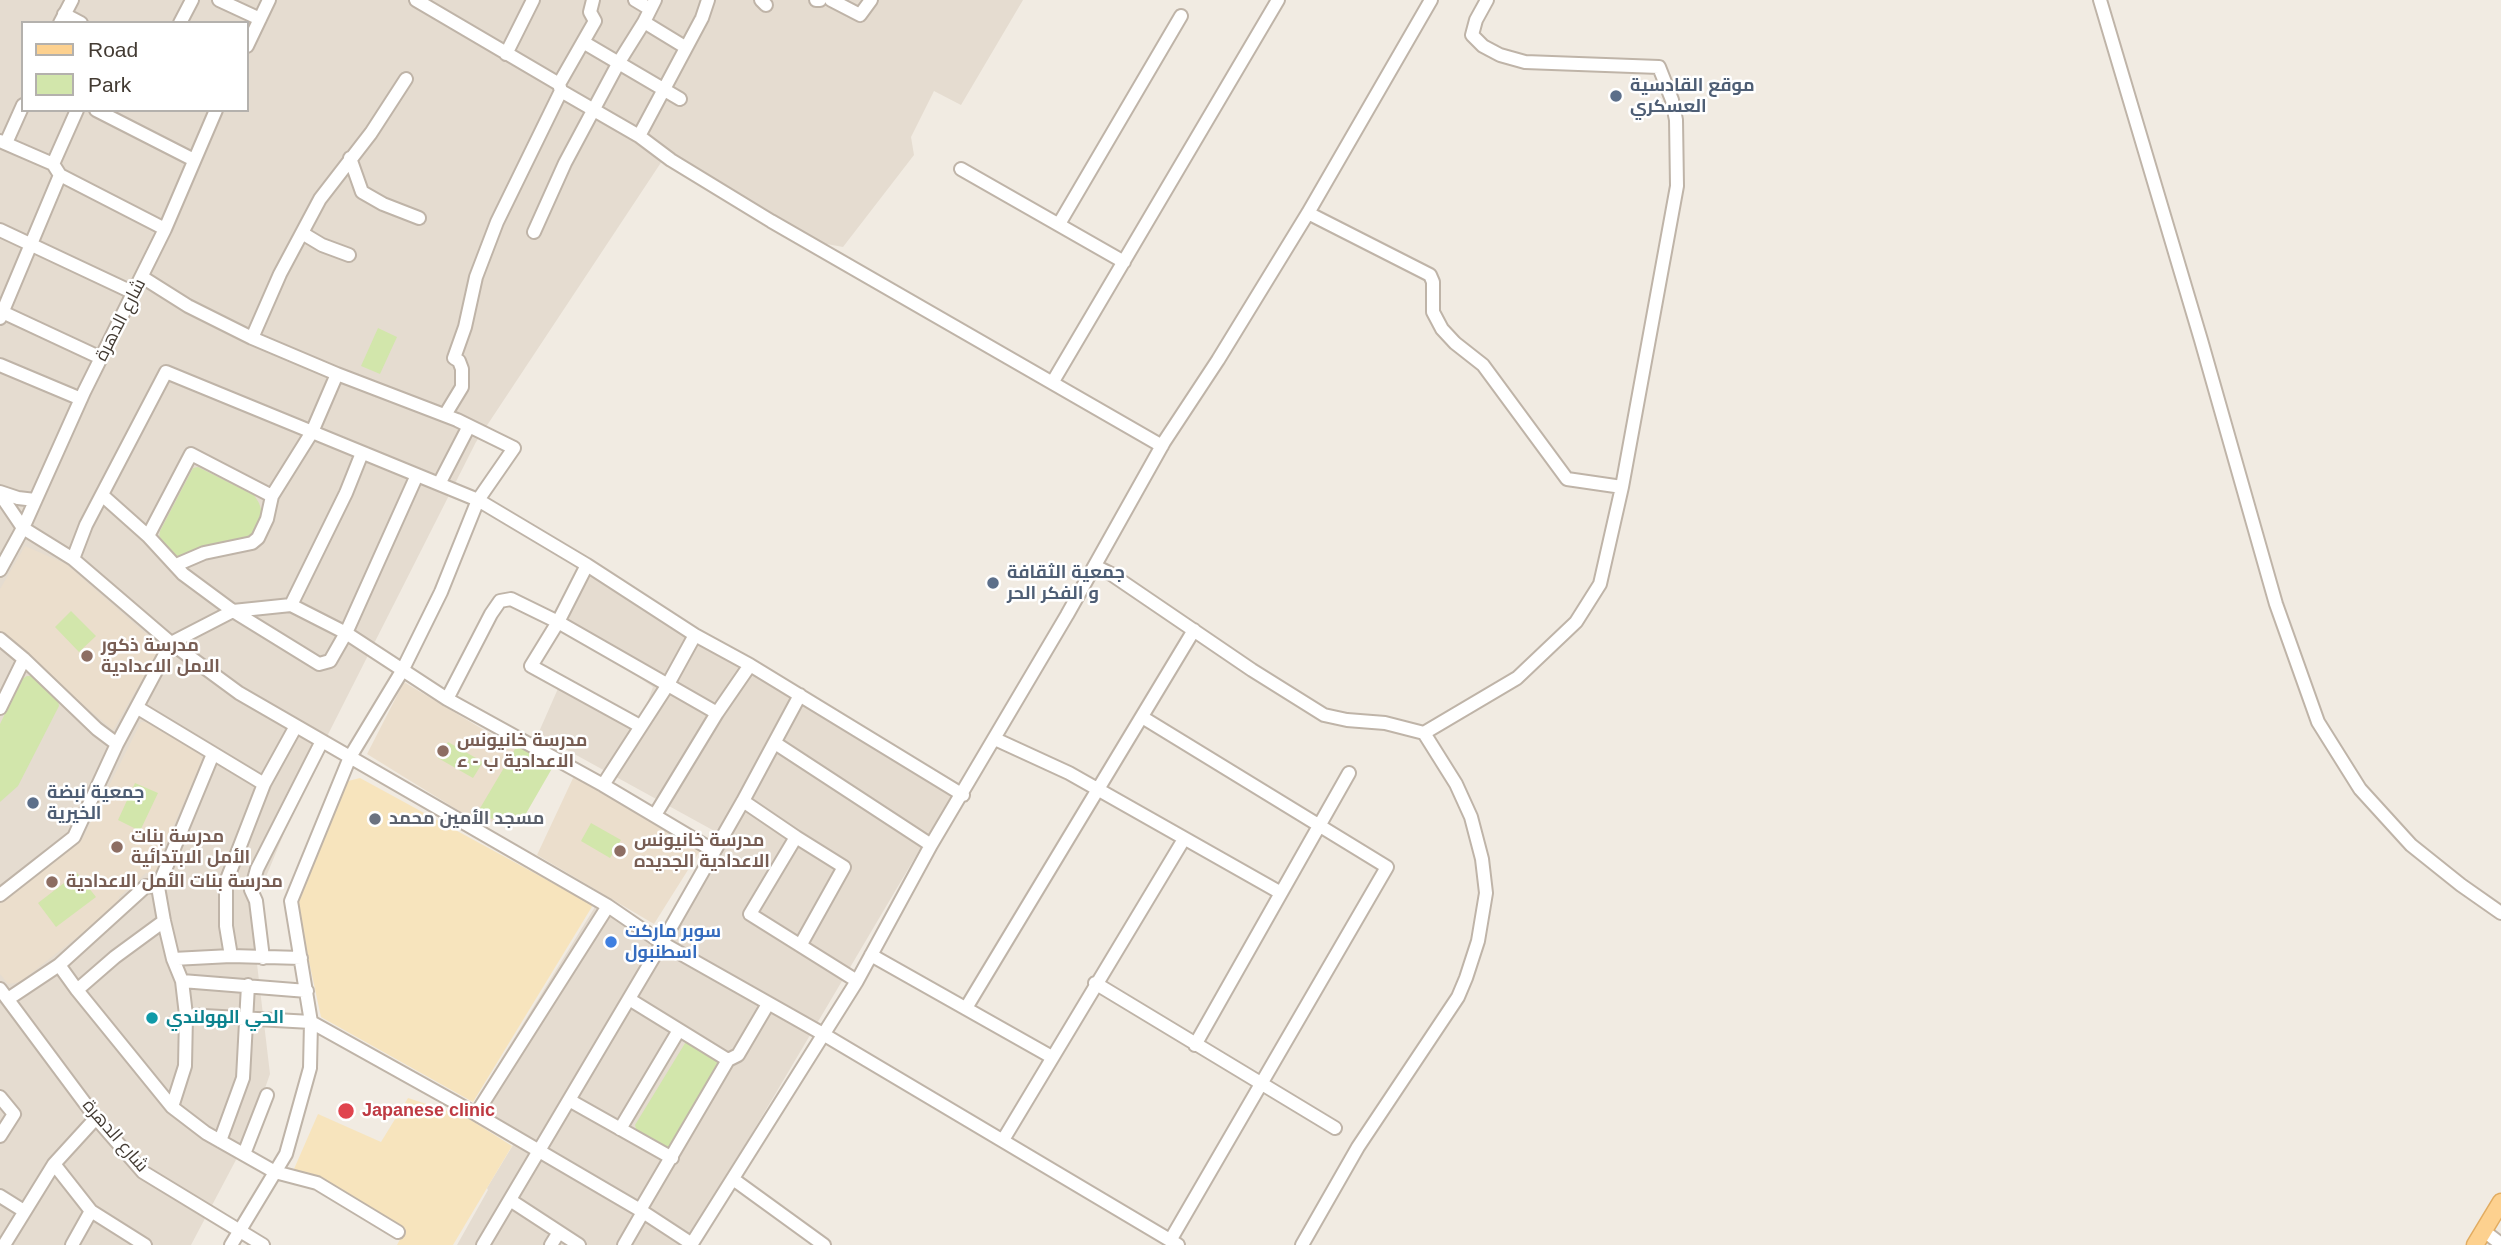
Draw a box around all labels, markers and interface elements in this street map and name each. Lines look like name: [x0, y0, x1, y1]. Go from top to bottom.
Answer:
legend: [21, 21, 248, 112]
text: Road: [88, 38, 138, 61]
text: Park: [88, 73, 131, 96]
place label: موقع القادسية العسكري: [1630, 75, 1755, 118]
marker: موقع القادسية العسكري: [1608, 88, 1624, 104]
street label: شارع الدهرة: [91, 275, 151, 365]
place label: جمعية الثقافة و الفكر الحر: [1007, 562, 1125, 604]
marker: جمعية الثقافة و الفكر الحر: [985, 575, 1001, 591]
place label: مدرسة ذكور الامل الاعدادية: [101, 635, 220, 678]
marker: مدرسة ذكور الامل الاعدادية: [79, 648, 95, 664]
place label: مدرسة خانيونس الاعدادية ب - ء: [457, 730, 587, 772]
marker: مدرسة خانيونس الاعدادية ب - ء: [435, 743, 451, 759]
place label: جمعية نبضة الخيرية: [47, 782, 144, 824]
marker: جمعية نبضة الخيرية: [25, 795, 41, 811]
place label: مسجد الأمين محمد: [389, 808, 544, 830]
marker: مسجد الأمين محمد: [367, 811, 383, 827]
place label: مدرسة بنات الأمل الابتدائية: [131, 826, 250, 868]
place label: مدرسة خانيونس الاعدادية الجديده: [634, 830, 770, 872]
marker: مدرسة بنات الأمل الابتدائية: [109, 839, 125, 855]
marker: مدرسة خانيونس الاعدادية الجديده: [612, 843, 628, 859]
place label: مدرسة بنات الأمل الاعدادية: [66, 871, 283, 893]
marker: مدرسة بنات الأمل الاعدادية: [44, 874, 60, 890]
place label: سوبر ماركت اسطنبول: [625, 921, 721, 964]
marker: سوبر ماركت اسطنبول: [603, 934, 619, 950]
place label: الحي الهولندي: [166, 1007, 284, 1029]
marker: الحي الهولندي: [144, 1010, 160, 1026]
street label: شارع الدهرة: [77, 1095, 153, 1177]
place label: Japanese clinic: [362, 1100, 495, 1122]
marker: Japanese clinic: [336, 1101, 356, 1121]

